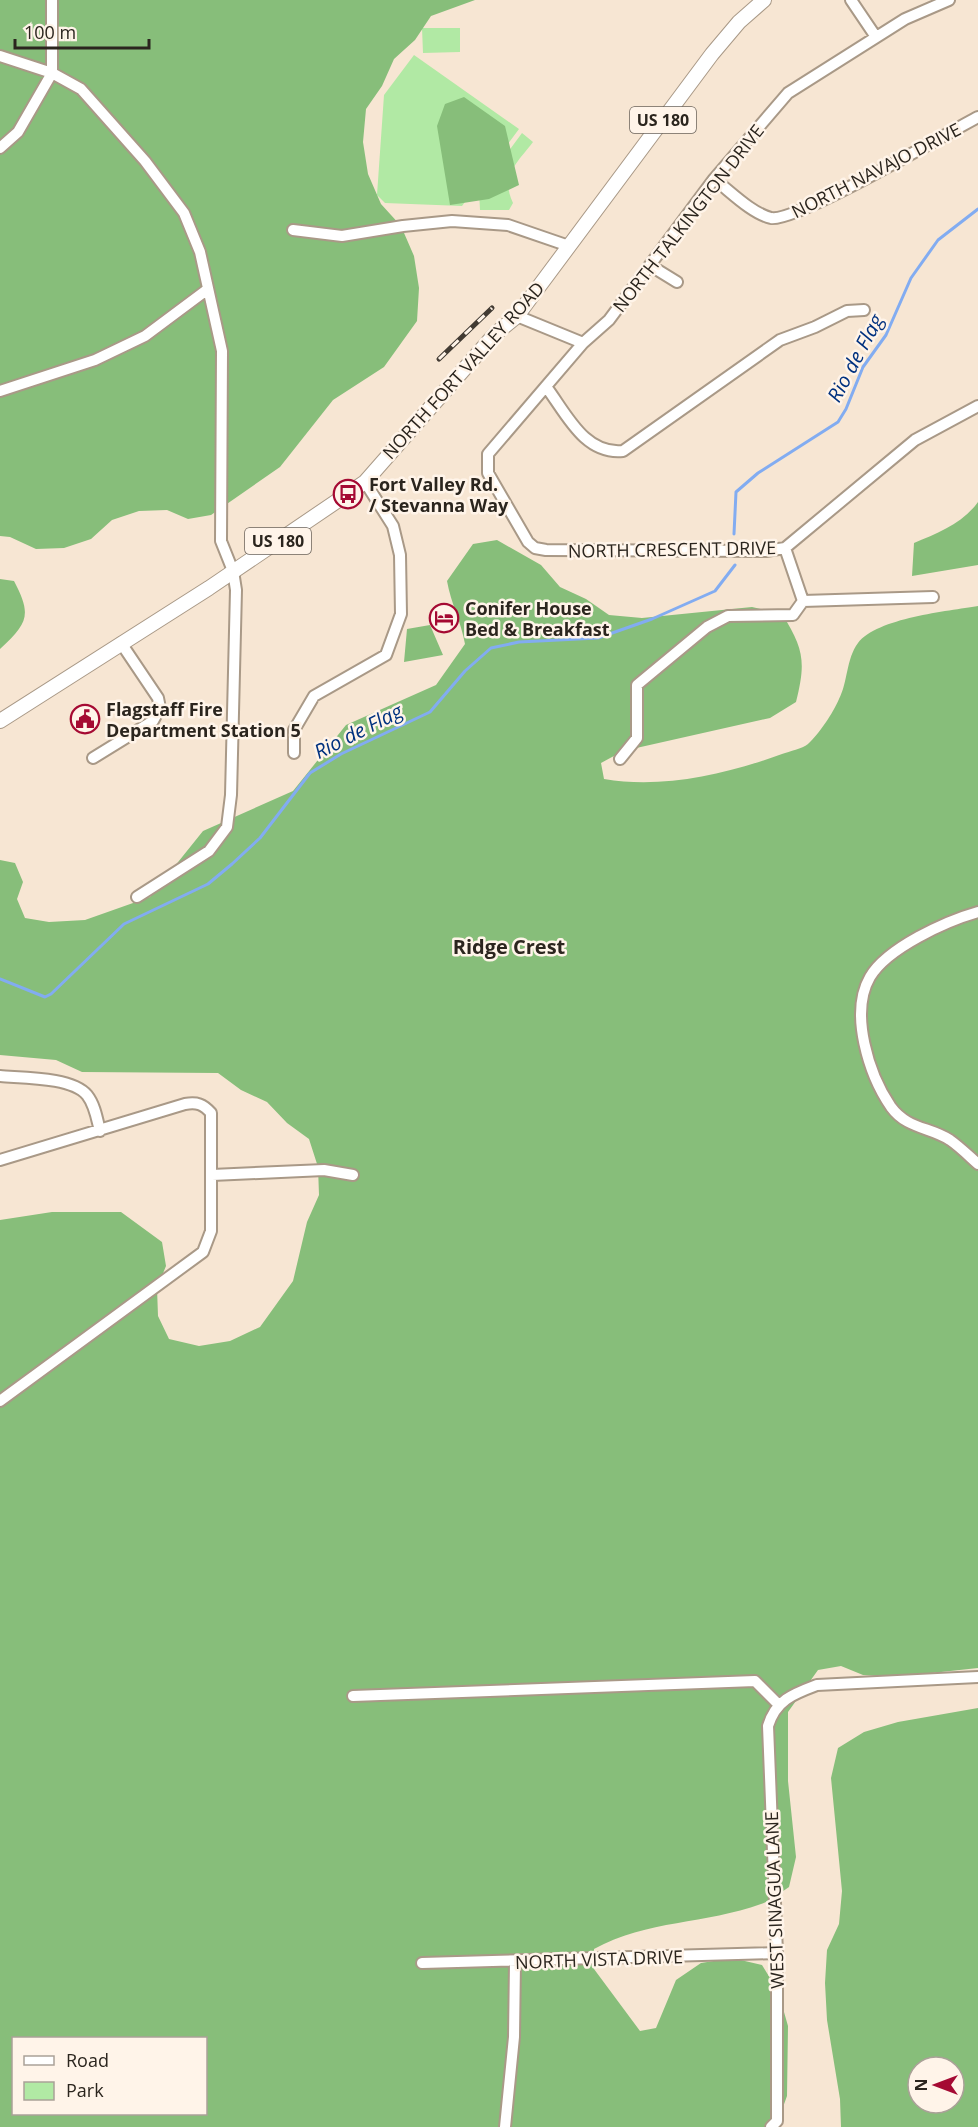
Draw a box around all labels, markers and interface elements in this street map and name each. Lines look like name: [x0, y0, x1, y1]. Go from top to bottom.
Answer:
scale bar: [15, 12, 148, 50]
text: 100 m: [24, 20, 76, 44]
road number: US 180: [630, 107, 696, 133]
street label: NORTH NAVAJO DRIVE: [787, 117, 965, 223]
street label: NORTH TALKINGTON DRIVE: [607, 119, 769, 317]
street label: NORTH FORT VALLEY ROAD: [377, 276, 549, 464]
water label: Rio de Flag: [821, 309, 890, 407]
place label: Fort Valley Rd. / Stevanna Way: [369, 472, 509, 517]
bus stop icon: Fort Valley Rd. / Stevanna Way: [332, 478, 364, 510]
road number: US 180: [245, 528, 311, 554]
street label: NORTH CRESCENT DRIVE: [568, 535, 776, 563]
place label: Conifer House Bed & Breakfast: [465, 596, 610, 641]
hotel icon: Conifer House Bed & Breakfast: [428, 602, 460, 634]
place label: Flagstaff Fire Department Station 5: [106, 697, 301, 742]
water label: Rio de Flag: [309, 697, 407, 765]
public building icon: Flagstaff Fire Department Station 5: [69, 703, 101, 735]
district label: Ridge Crest: [453, 933, 566, 960]
street label: WEST SINAGUA LANE: [759, 1811, 789, 1989]
street label: NORTH VISTA DRIVE: [515, 1944, 683, 1974]
legend: [12, 2037, 207, 2115]
text: Road: [66, 2048, 109, 2072]
north arrow: [906, 2055, 966, 2115]
text: Park: [66, 2078, 104, 2102]
text: N: [910, 2078, 932, 2092]

